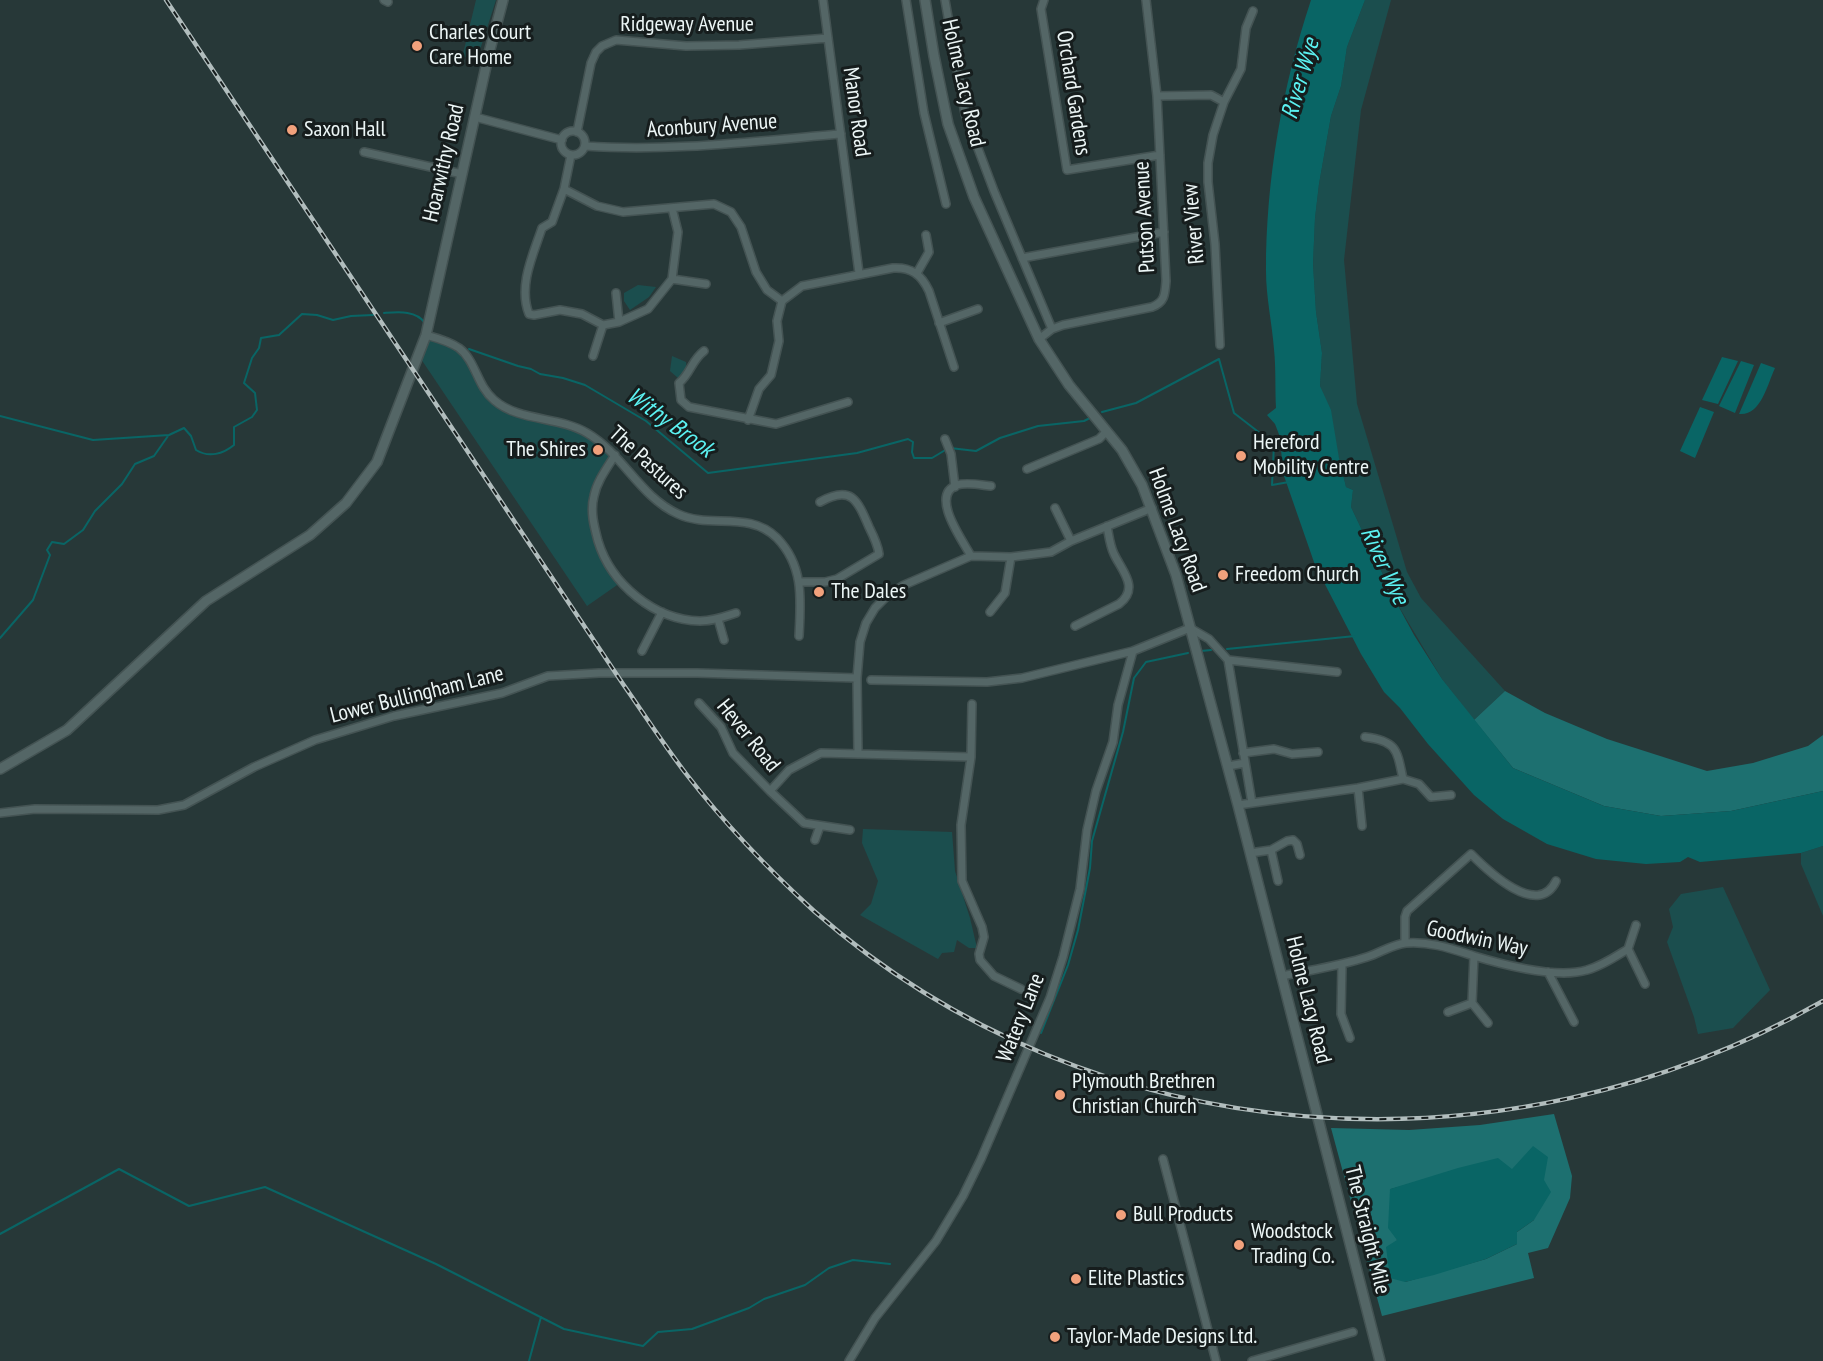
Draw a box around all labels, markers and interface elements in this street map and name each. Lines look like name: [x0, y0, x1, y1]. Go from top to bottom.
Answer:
street label: Ridgeway Avenue: [620, 12, 754, 38]
street label: Holme Lacy Road: [935, 17, 991, 149]
place label: Charles Court Care Home: [429, 20, 531, 72]
street label: Orchard Gardens: [1050, 29, 1096, 157]
water label: River Wye: [1276, 35, 1326, 123]
marker: Charles Court Care Home: [410, 39, 424, 53]
street label: Manor Road: [837, 66, 875, 158]
street label: Hoarwithy Road: [418, 102, 470, 224]
street label: Aconbury Avenue: [646, 108, 778, 144]
place label: Saxon Hall: [304, 117, 386, 143]
marker: Saxon Hall: [285, 123, 299, 137]
street label: Putson Avenue: [1129, 160, 1161, 274]
street label: River View: [1177, 183, 1211, 265]
water label: Withy Brook: [621, 382, 719, 464]
street label: The Pastures: [603, 421, 693, 505]
place label: Hereford Mobility Centre: [1253, 430, 1369, 482]
place label: The Shires: [506, 437, 586, 463]
marker: The Shires: [591, 443, 605, 457]
marker: Hereford Mobility Centre: [1234, 449, 1248, 463]
street label: Holme Lacy Road: [1142, 464, 1212, 596]
water label: River Wye: [1354, 523, 1414, 609]
place label: Freedom Church: [1235, 562, 1359, 588]
marker: Freedom Church: [1216, 568, 1230, 582]
place label: The Dales: [831, 579, 906, 605]
marker: The Dales: [812, 585, 826, 599]
street label: Lower Bullingham Lane: [327, 661, 507, 729]
street label: Hever Road: [711, 694, 785, 778]
street label: Goodwin Way: [1424, 915, 1530, 963]
street label: Holme Lacy Road: [1279, 934, 1337, 1066]
street label: Watery Lane: [991, 970, 1051, 1066]
place label: Plymouth Brethren Christian Church: [1072, 1069, 1215, 1120]
marker: Plymouth Brethren Christian Church: [1053, 1088, 1067, 1102]
street label: The Straight Mile: [1338, 1163, 1396, 1297]
place label: Bull Products: [1133, 1202, 1233, 1228]
marker: Bull Products: [1114, 1208, 1128, 1222]
place label: Woodstock Trading Co.: [1251, 1219, 1335, 1270]
marker: Woodstock Trading Co.: [1232, 1238, 1246, 1252]
place label: Elite Plastics: [1088, 1266, 1184, 1292]
marker: Elite Plastics: [1069, 1272, 1083, 1286]
place label: Taylor-Made Designs Ltd.: [1067, 1324, 1257, 1350]
marker: Taylor-Made Designs Ltd.: [1048, 1330, 1062, 1344]

